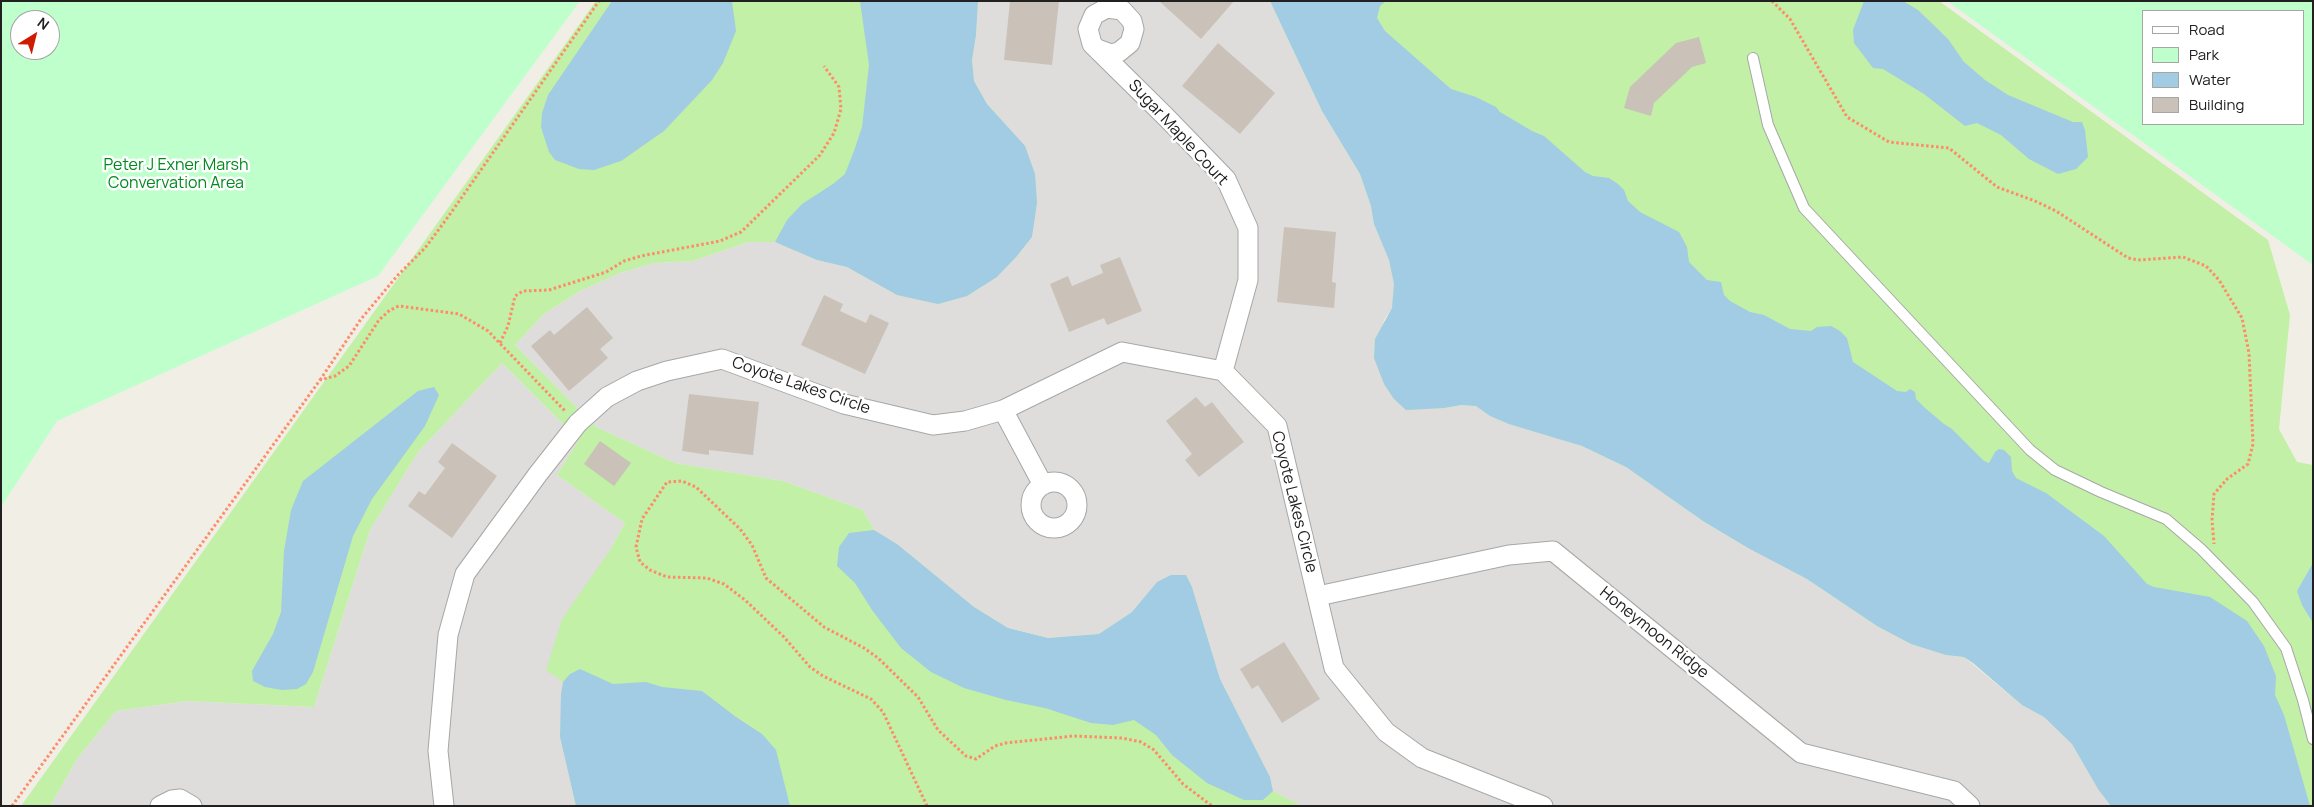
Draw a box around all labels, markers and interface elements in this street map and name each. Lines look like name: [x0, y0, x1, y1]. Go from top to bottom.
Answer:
north arrow: [10, 10, 60, 60]
legend: [2142, 10, 2304, 125]
text: N: [34, 13, 53, 34]
text: Road: [2189, 19, 2225, 40]
text: Park: [2189, 44, 2219, 65]
text: Water: [2189, 69, 2231, 90]
street label: Sugar Maple Court: [1124, 76, 1232, 190]
text: Building: [2189, 94, 2244, 115]
park label: Peter J Exner Marsh Convervation Area: [104, 156, 248, 194]
street label: Coyote Lakes Circle: [729, 353, 873, 419]
street label: Coyote Lakes Circle: [1267, 429, 1321, 575]
street label: Honeymoon Ridge: [1596, 583, 1712, 683]

